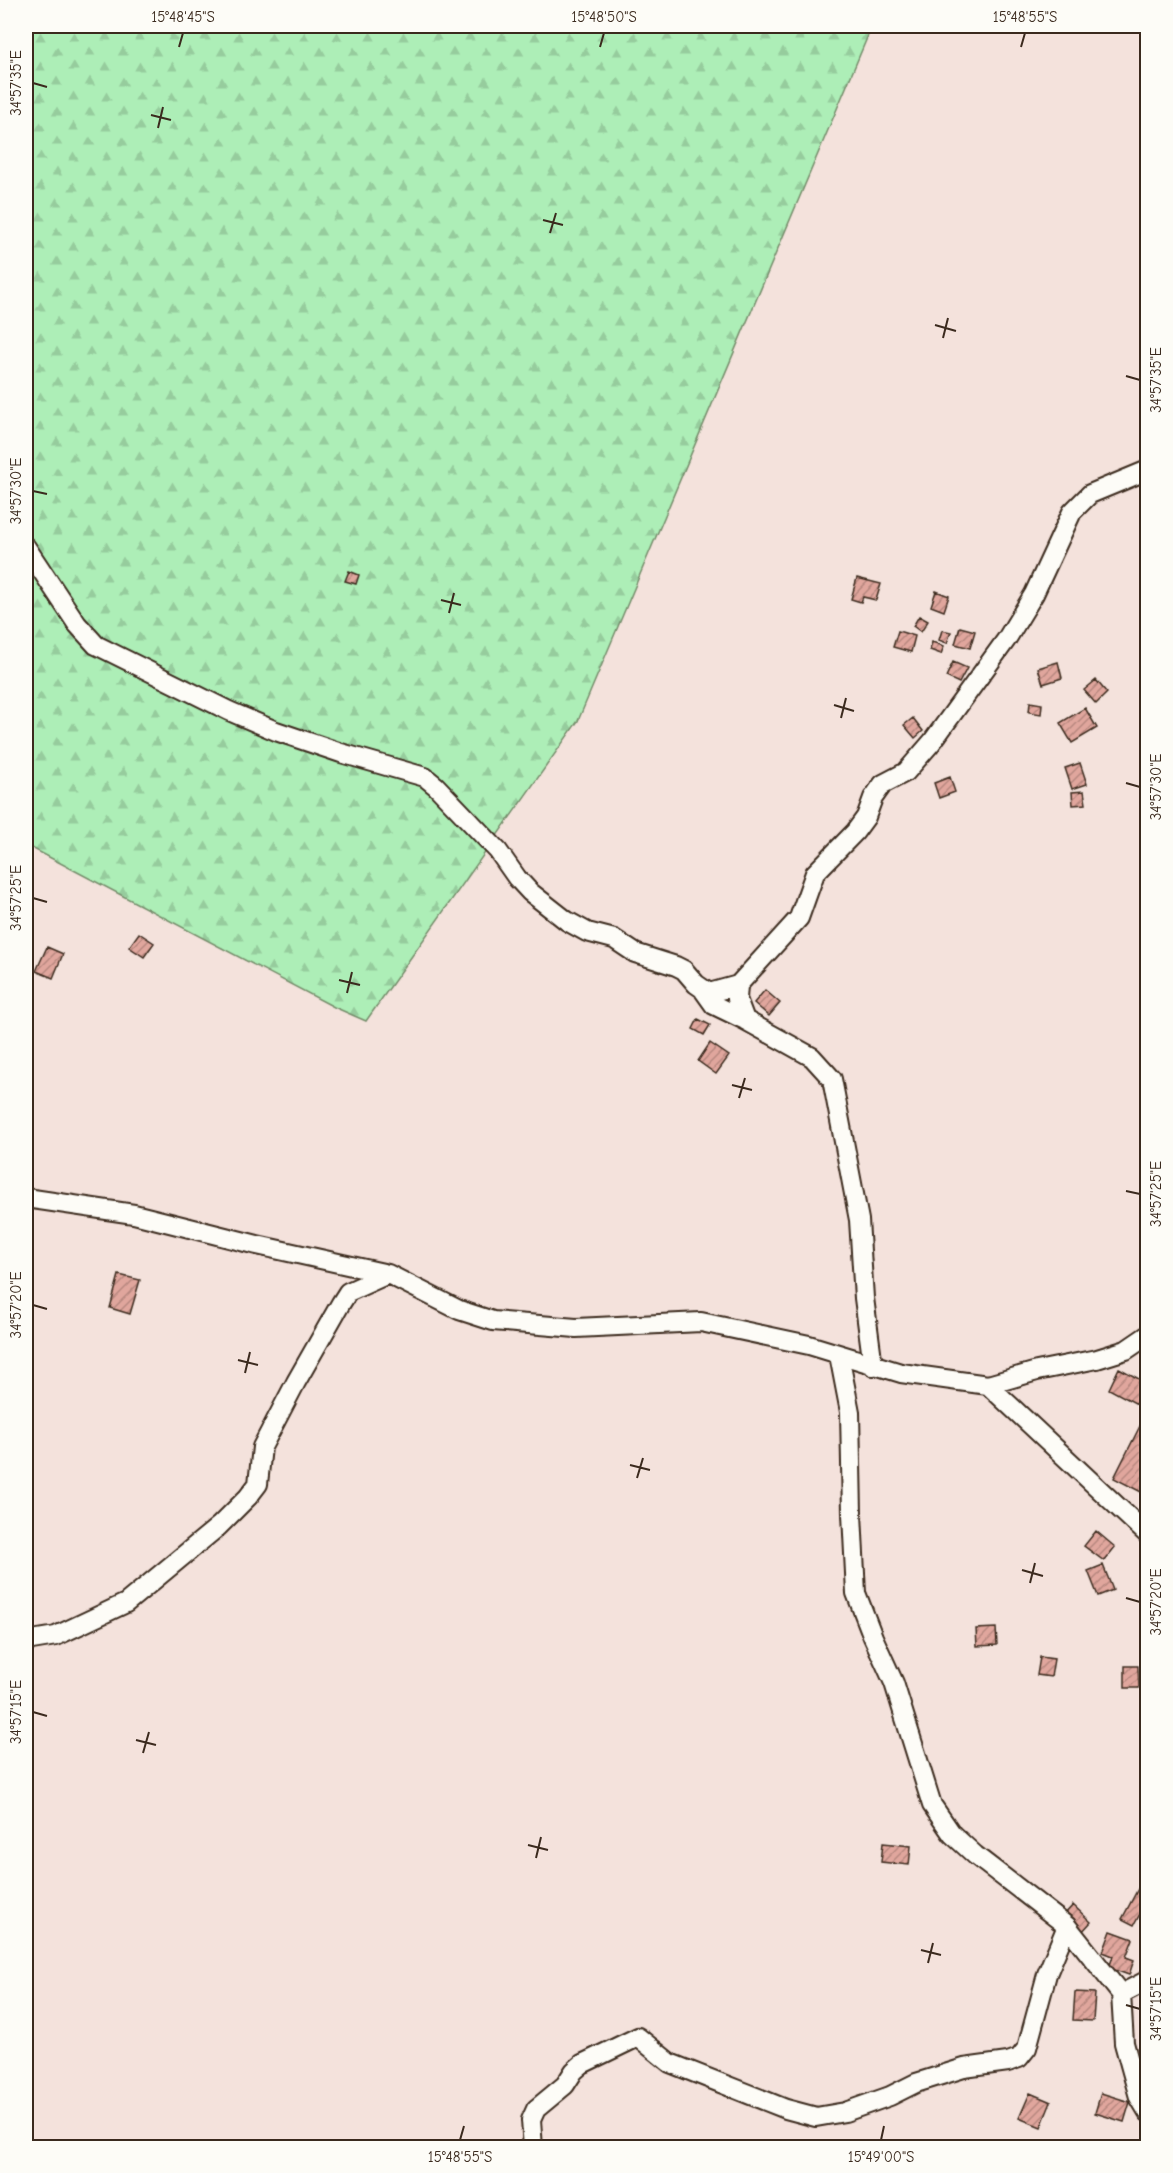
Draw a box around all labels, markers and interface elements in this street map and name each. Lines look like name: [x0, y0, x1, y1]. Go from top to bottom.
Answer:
text: 15°48'45"S: [151, 8, 215, 26]
text: 15°48'50"S: [571, 8, 637, 26]
text: 15°48'55"S: [993, 8, 1057, 26]
text: 34°57'35"E: [7, 50, 25, 116]
text: 34°57'35"E: [1147, 347, 1165, 413]
text: 34°57'30"E: [7, 458, 25, 524]
text: 34°57'30"E: [1147, 754, 1165, 820]
text: 34°57'25"E: [7, 865, 25, 931]
text: 34°57'25"E: [1147, 1161, 1165, 1227]
text: 34°57'20"E: [7, 1272, 25, 1338]
text: 34°57'20"E: [1147, 1569, 1165, 1635]
text: 34°57'15"E: [7, 1680, 25, 1744]
text: 34°57'15"E: [1147, 1977, 1165, 2041]
text: 15°48'55"S: [428, 2148, 492, 2166]
text: 15°49'00"S: [848, 2148, 914, 2166]

